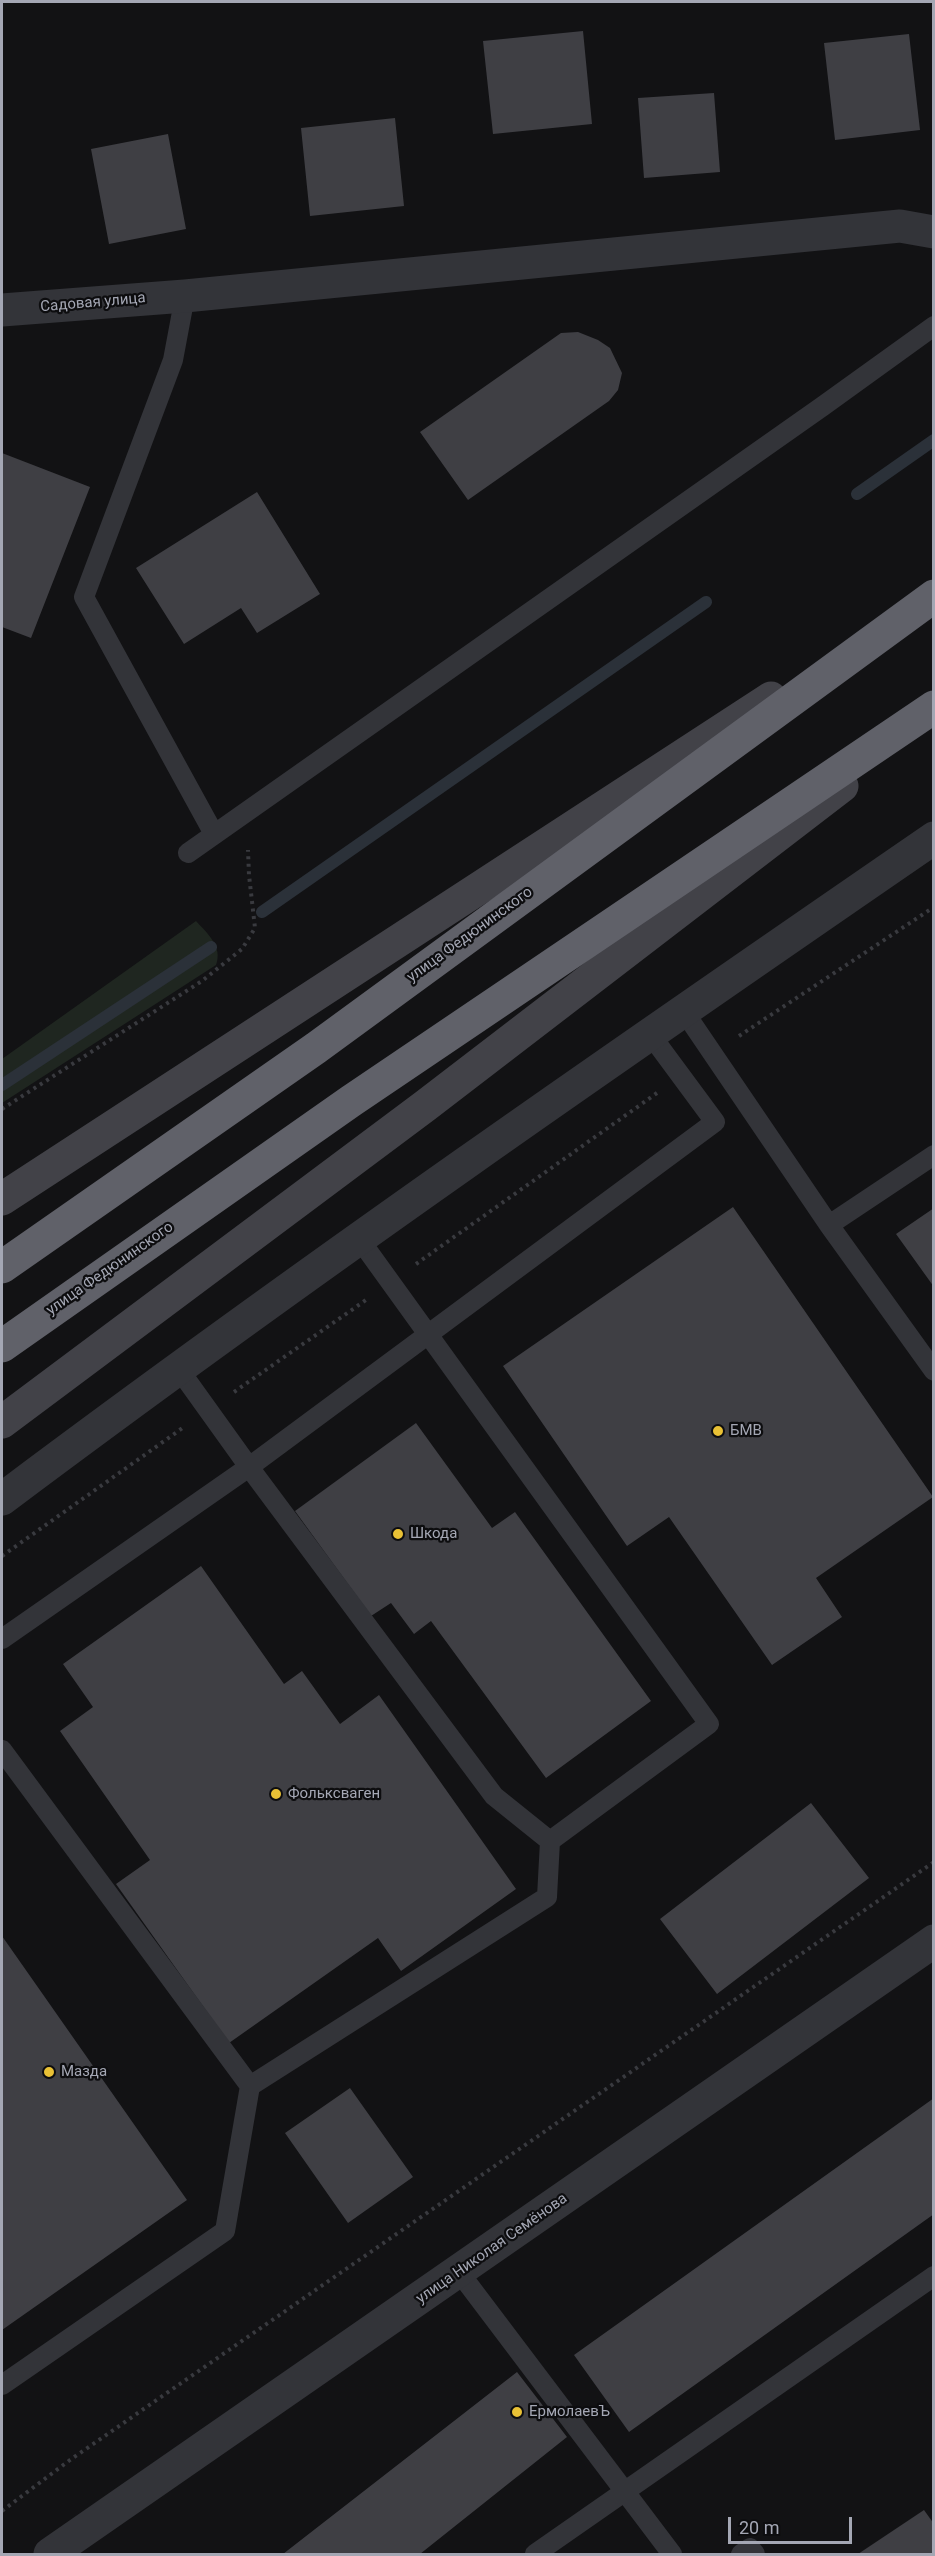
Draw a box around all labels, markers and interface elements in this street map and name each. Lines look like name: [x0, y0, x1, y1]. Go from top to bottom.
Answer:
street label: Садовая улица: [40, 289, 146, 317]
street label: улица Федюнинского: [404, 883, 536, 987]
street label: улица Федюнинского: [43, 1218, 177, 1320]
place label: БМВ: [730, 1422, 762, 1440]
marker: БМВ: [711, 1424, 725, 1438]
place label: Шкода: [410, 1525, 457, 1543]
marker: Шкода: [391, 1527, 405, 1541]
place label: Фольксваген: [288, 1785, 380, 1803]
marker: Фольксваген: [269, 1787, 283, 1801]
place label: Мазда: [61, 2063, 107, 2081]
marker: Мазда: [42, 2065, 56, 2079]
street label: улица Николая Семёнова: [413, 2190, 571, 2308]
place label: ЕрмолаевЪ: [529, 2403, 610, 2421]
marker: ЕрмолаевЪ: [510, 2405, 524, 2419]
scale bar: [731, 2505, 856, 2543]
text: 20 m: [739, 2517, 779, 2538]

